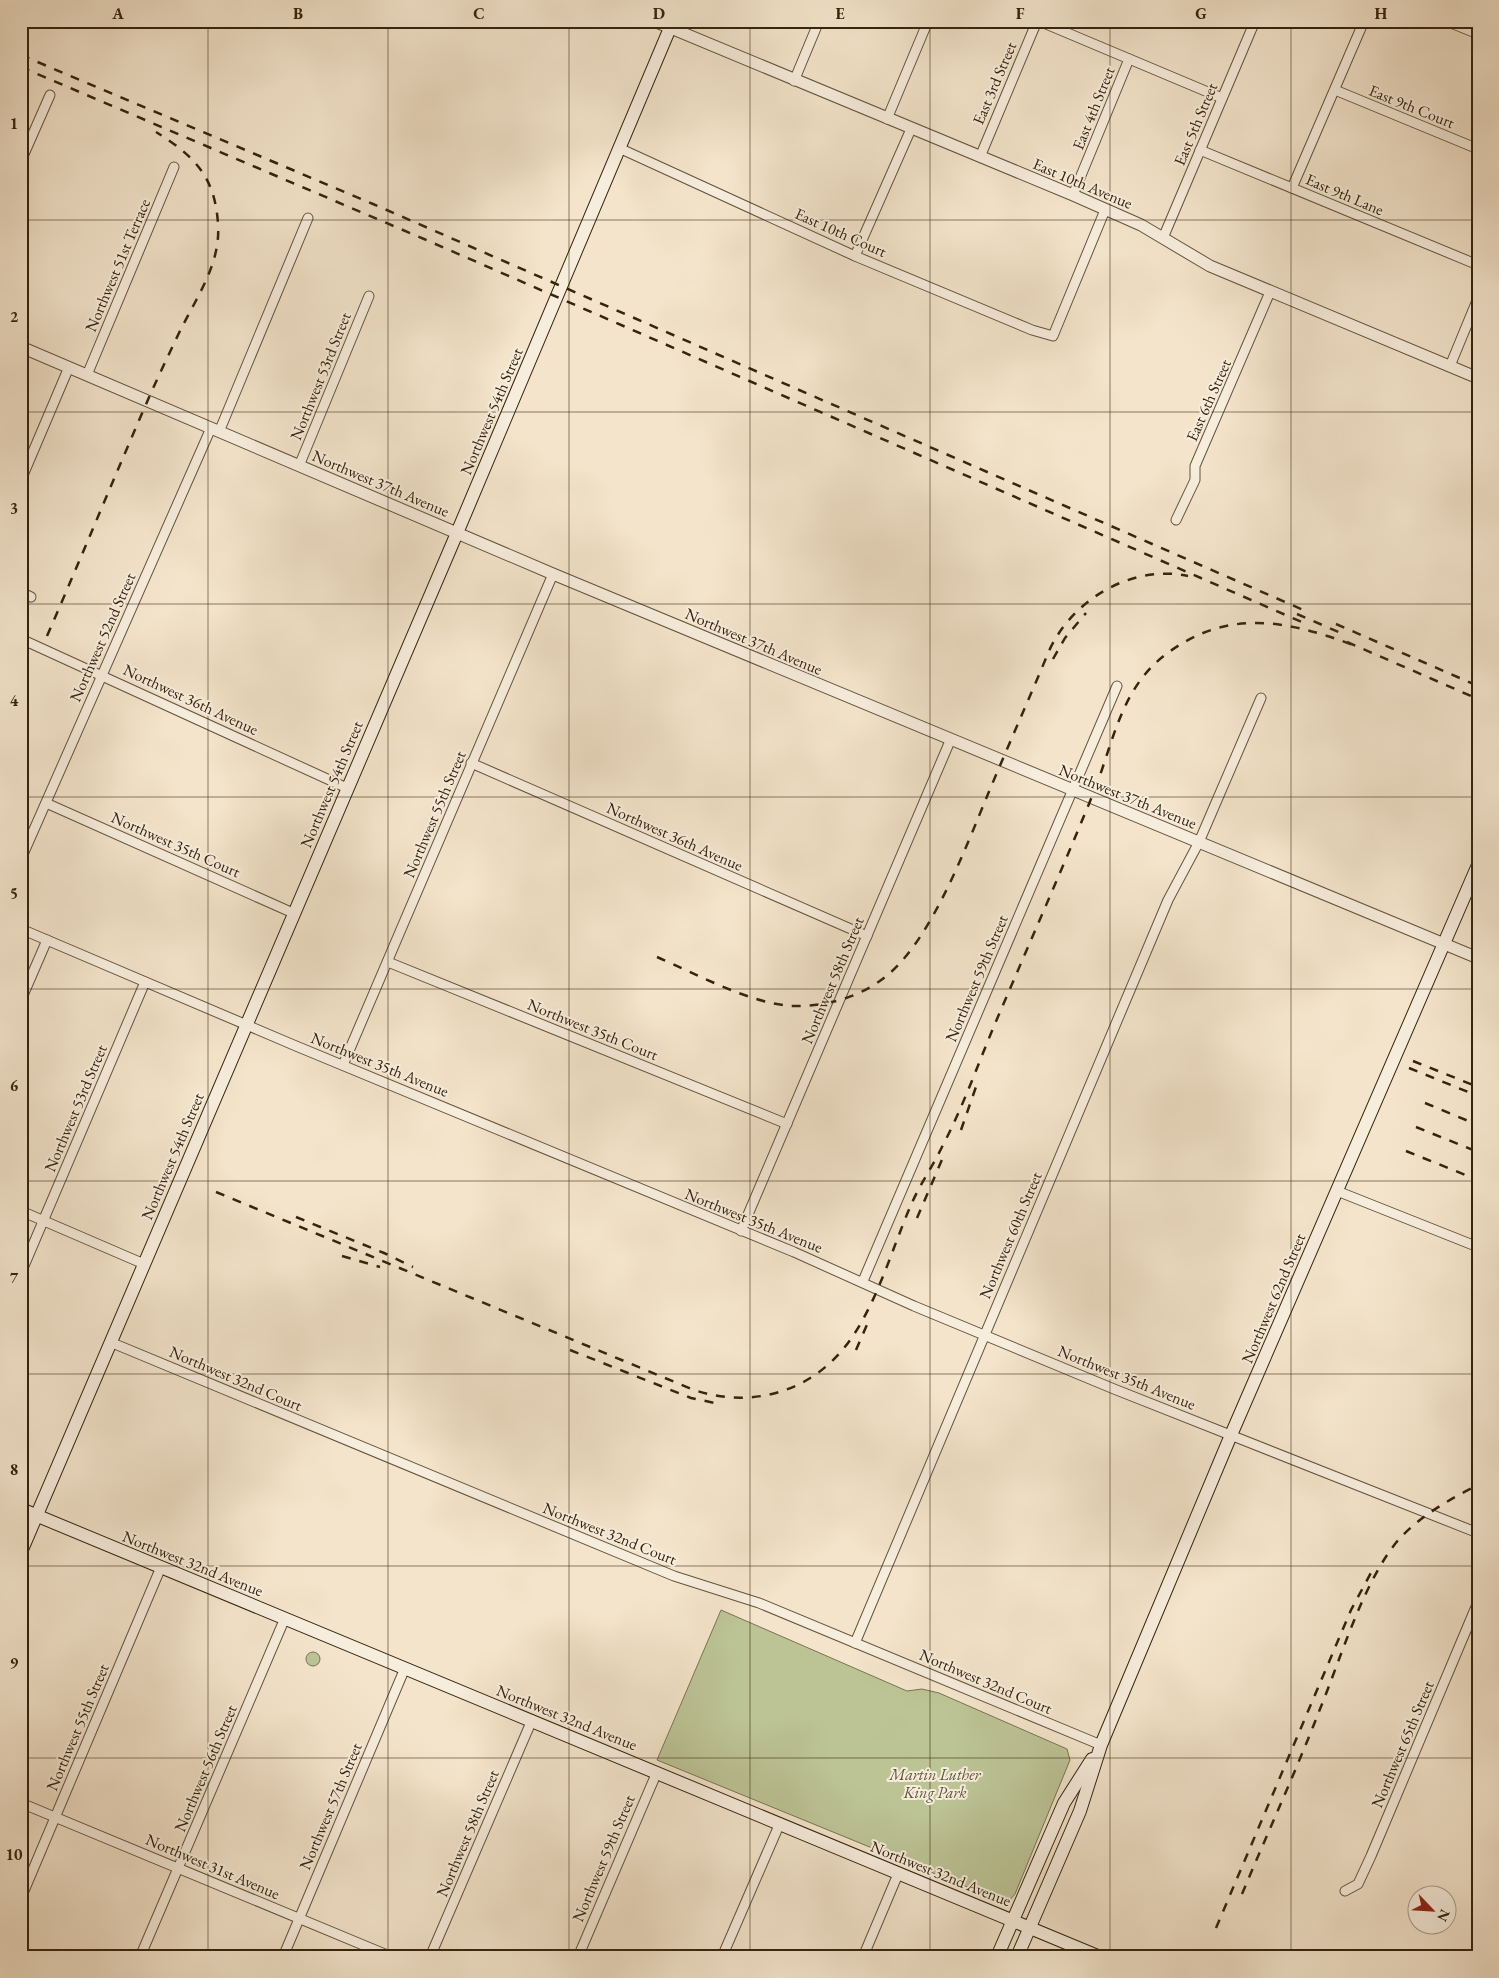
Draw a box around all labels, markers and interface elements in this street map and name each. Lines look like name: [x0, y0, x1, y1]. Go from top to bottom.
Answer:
text: A: [111, 3, 124, 24]
text: B: [293, 3, 303, 24]
text: C: [473, 3, 485, 24]
text: D: [653, 3, 665, 24]
text: E: [835, 3, 845, 24]
text: F: [1016, 3, 1025, 24]
text: G: [1195, 3, 1207, 24]
text: H: [1375, 3, 1388, 24]
street label: East 3rd Street: [968, 39, 1021, 128]
street label: East 4th Street: [1067, 64, 1120, 153]
street label: East 5th Street: [1169, 80, 1222, 169]
street label: East 9th Court: [1366, 80, 1458, 133]
text: 1: [10, 113, 18, 134]
street label: East 10th Avenue: [1030, 153, 1136, 214]
street label: East 9th Lane: [1303, 169, 1387, 220]
street label: Northwest 51st Terrace: [80, 195, 155, 335]
street label: East 10th Court: [792, 203, 890, 262]
text: 2: [10, 306, 19, 327]
street label: Northwest 53rd Street: [285, 309, 356, 443]
street label: Northwest 54th Street: [455, 345, 528, 478]
street label: East 6th Street: [1181, 356, 1236, 445]
street label: Northwest 37th Avenue: [309, 445, 452, 522]
text: 3: [10, 498, 18, 519]
street label: Northwest 52nd Street: [65, 569, 140, 705]
street label: Northwest 37th Avenue: [682, 603, 825, 680]
street label: Northwest 36th Avenue: [120, 659, 262, 740]
text: 4: [10, 690, 19, 711]
street label: Northwest 54th Street: [295, 718, 368, 851]
street label: Northwest 55th Street: [398, 748, 471, 881]
street label: Northwest 37th Avenue: [1056, 759, 1200, 834]
street label: Northwest 36th Avenue: [603, 797, 746, 876]
street label: Northwest 35th Court: [108, 807, 244, 882]
text: 5: [10, 883, 18, 904]
street label: Northwest 59th Street: [940, 912, 1013, 1045]
street label: Northwest 58th Street: [796, 914, 869, 1047]
street label: Northwest 35th Court: [524, 994, 661, 1065]
street label: Northwest 35th Avenue: [308, 1027, 452, 1102]
street label: Northwest 53rd Street: [39, 1041, 112, 1175]
text: 6: [10, 1075, 19, 1096]
street label: Northwest 54th Street: [136, 1090, 209, 1223]
street label: Northwest 60th Street: [974, 1169, 1047, 1302]
street label: Northwest 35th Avenue: [682, 1183, 826, 1258]
street label: Northwest 62nd Street: [1237, 1230, 1310, 1366]
text: 7: [10, 1267, 19, 1288]
street label: Northwest 35th Avenue: [1055, 1340, 1199, 1415]
street label: Northwest 32nd Court: [166, 1341, 305, 1416]
text: 8: [10, 1459, 18, 1480]
street label: Northwest 32nd Court: [540, 1497, 680, 1570]
street label: Northwest 32nd Avenue: [119, 1526, 266, 1601]
street label: Northwest 32nd Court: [916, 1644, 1055, 1719]
text: 9: [10, 1652, 19, 1673]
street label: Northwest 55th Street: [41, 1661, 114, 1794]
street label: Northwest 65th Street: [1366, 1678, 1439, 1811]
street label: Northwest 32nd Avenue: [493, 1680, 640, 1755]
street label: Northwest 56th Street: [169, 1702, 242, 1835]
street label: Northwest 57th Street: [294, 1740, 367, 1873]
park label: Martin Luther King Park: [888, 1764, 982, 1803]
street label: Northwest 58th Street: [431, 1767, 504, 1900]
street label: Northwest 59th Street: [567, 1792, 640, 1925]
street label: Northwest 31st Avenue: [143, 1829, 283, 1904]
street label: Northwest 32nd Avenue: [867, 1836, 1014, 1911]
text: 10: [6, 1844, 23, 1865]
north arrow: [1406, 1886, 1456, 1936]
text: N: [1433, 1907, 1454, 1925]

